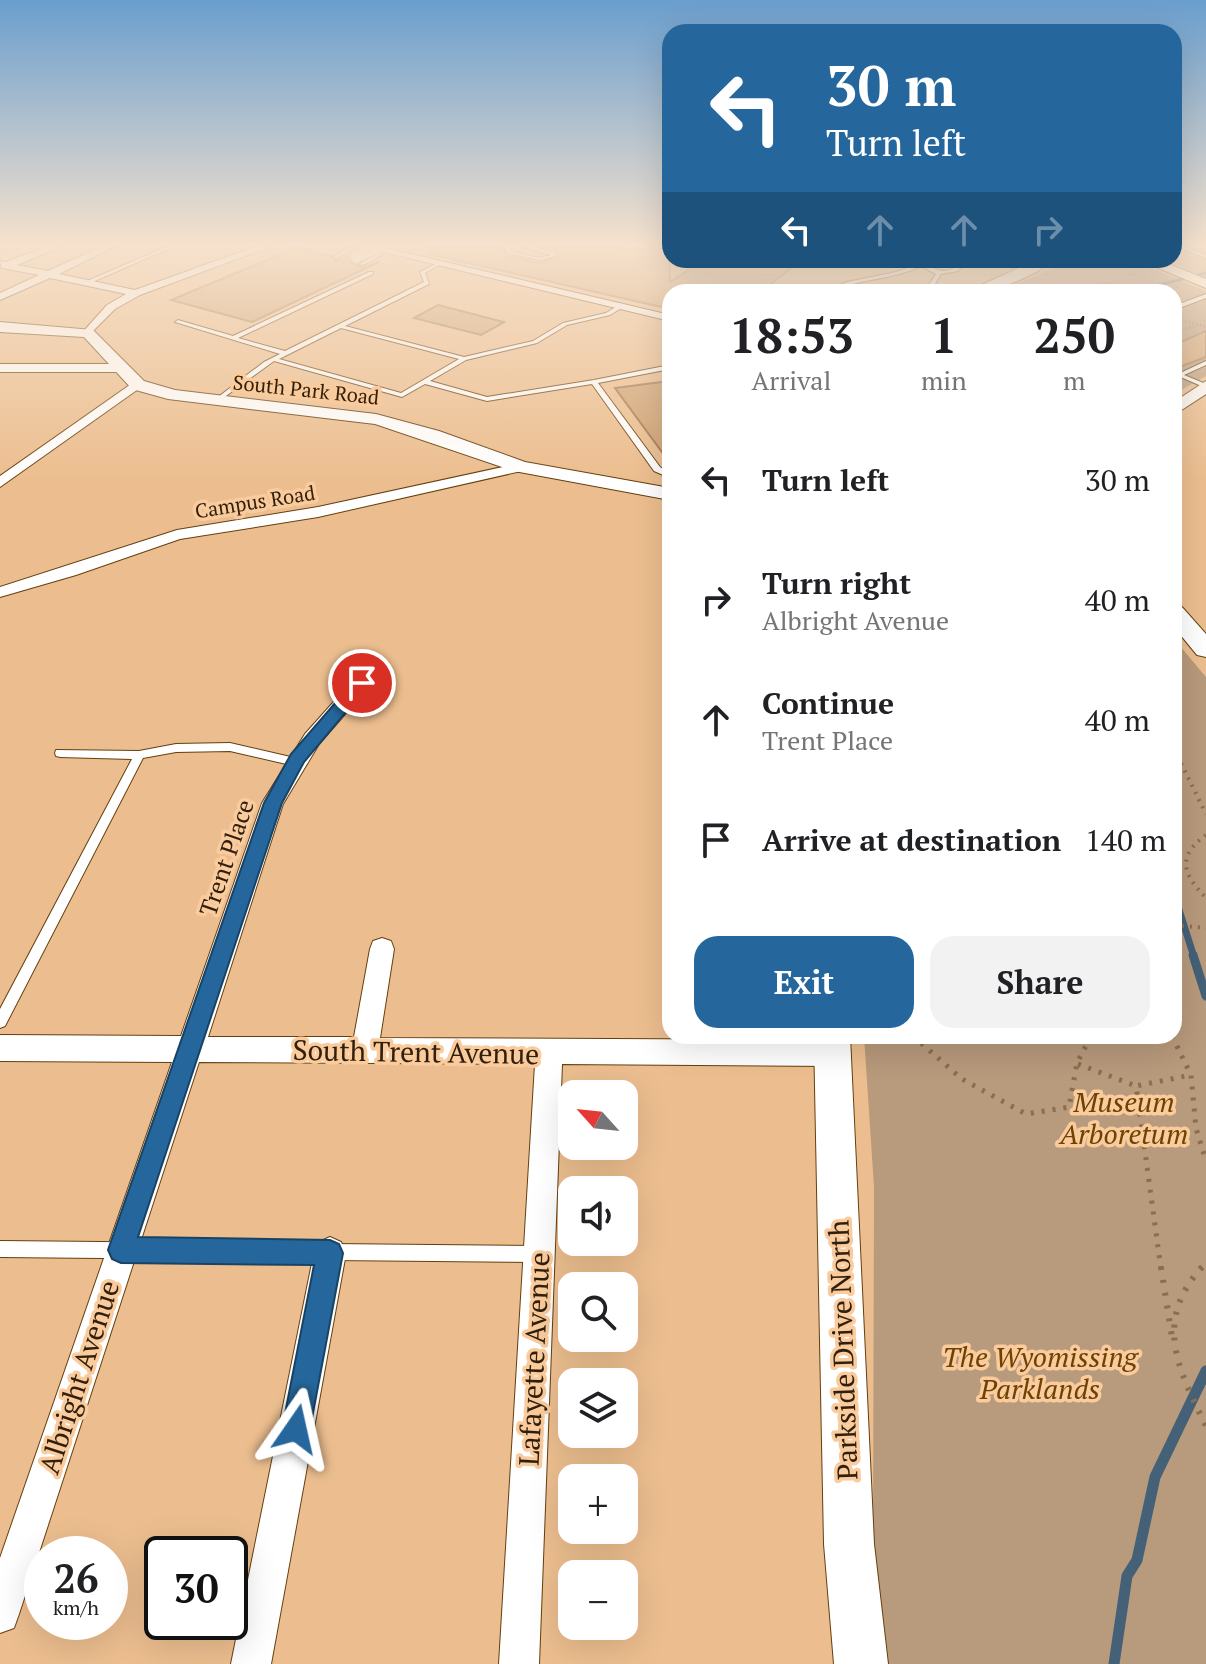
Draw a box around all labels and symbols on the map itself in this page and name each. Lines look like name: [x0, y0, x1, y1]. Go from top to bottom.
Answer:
street label: South Park Road: [232, 368, 380, 411]
street label: Campus Road: [193, 479, 317, 524]
pin: [328, 649, 396, 717]
street label: Trent Place: [191, 795, 261, 920]
street label: South Trent Avenue: [292, 1031, 540, 1072]
north arrow: [558, 1080, 638, 1160]
park label: Museum Arboretum: [1058, 1083, 1188, 1152]
street label: Parkside Drive North: [819, 1219, 866, 1481]
street label: Lafayette Avenue: [509, 1251, 558, 1467]
street label: Albright Avenue: [30, 1275, 127, 1478]
park label: The Wyomissing Parklands: [943, 1338, 1140, 1407]
position arrow: [254, 1387, 338, 1471]
speed limit sign: 30: [144, 1536, 248, 1640]

